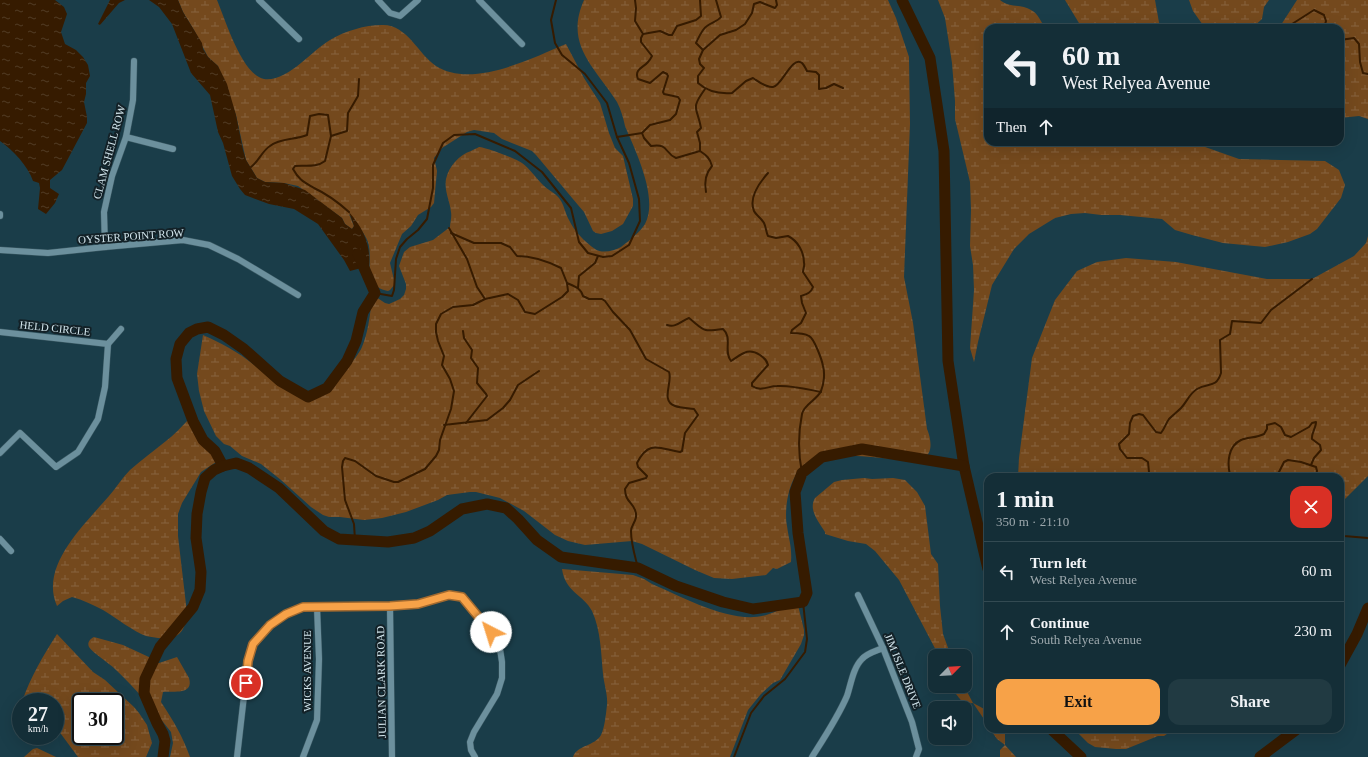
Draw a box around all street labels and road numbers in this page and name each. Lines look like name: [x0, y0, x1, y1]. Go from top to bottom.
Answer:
street label: CLAM SHELL ROW: [91, 103, 127, 200]
street label: OYSTER POINT ROW: [78, 226, 185, 246]
street label: HELD CIRCLE: [19, 318, 91, 338]
street label: JULIAN CLARK ROAD: [374, 626, 388, 738]
street label: WICKS AVENUE: [301, 630, 313, 712]
street label: JIM ISLE DRIVE: [882, 632, 924, 711]

